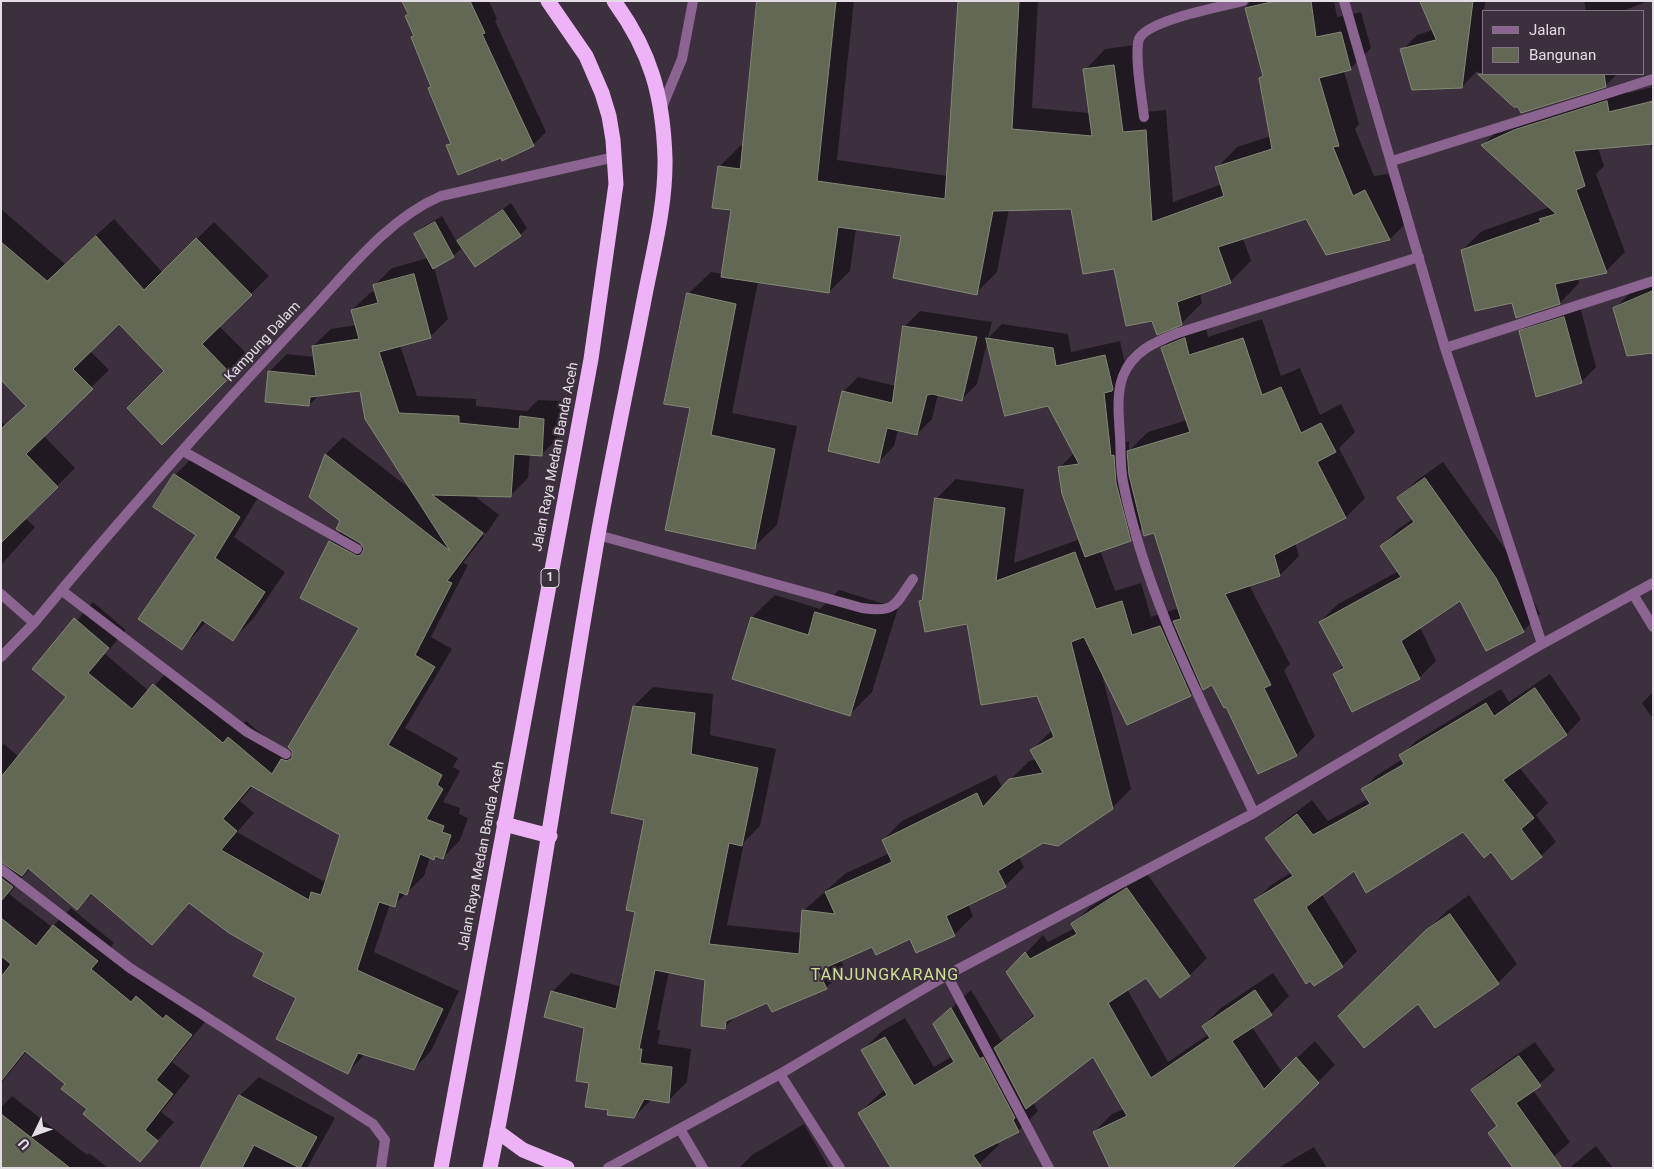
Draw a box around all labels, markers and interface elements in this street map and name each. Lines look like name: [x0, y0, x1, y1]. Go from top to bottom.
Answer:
legend: [1482, 10, 1644, 75]
text: Jalan: [1529, 21, 1566, 39]
text: Bangunan: [1529, 46, 1596, 64]
street label: Kampung Dalam: [222, 298, 304, 386]
street label: Jalan Raya Medan Banda Aceh: [529, 361, 583, 553]
road number: 1: [541, 568, 559, 588]
street label: Jalan Raya Medan Banda Aceh: [455, 760, 509, 952]
district label: TANJUNGKARANG: [809, 966, 961, 986]
north arrow: [10, 1109, 60, 1159]
text: U: [15, 1135, 33, 1153]

